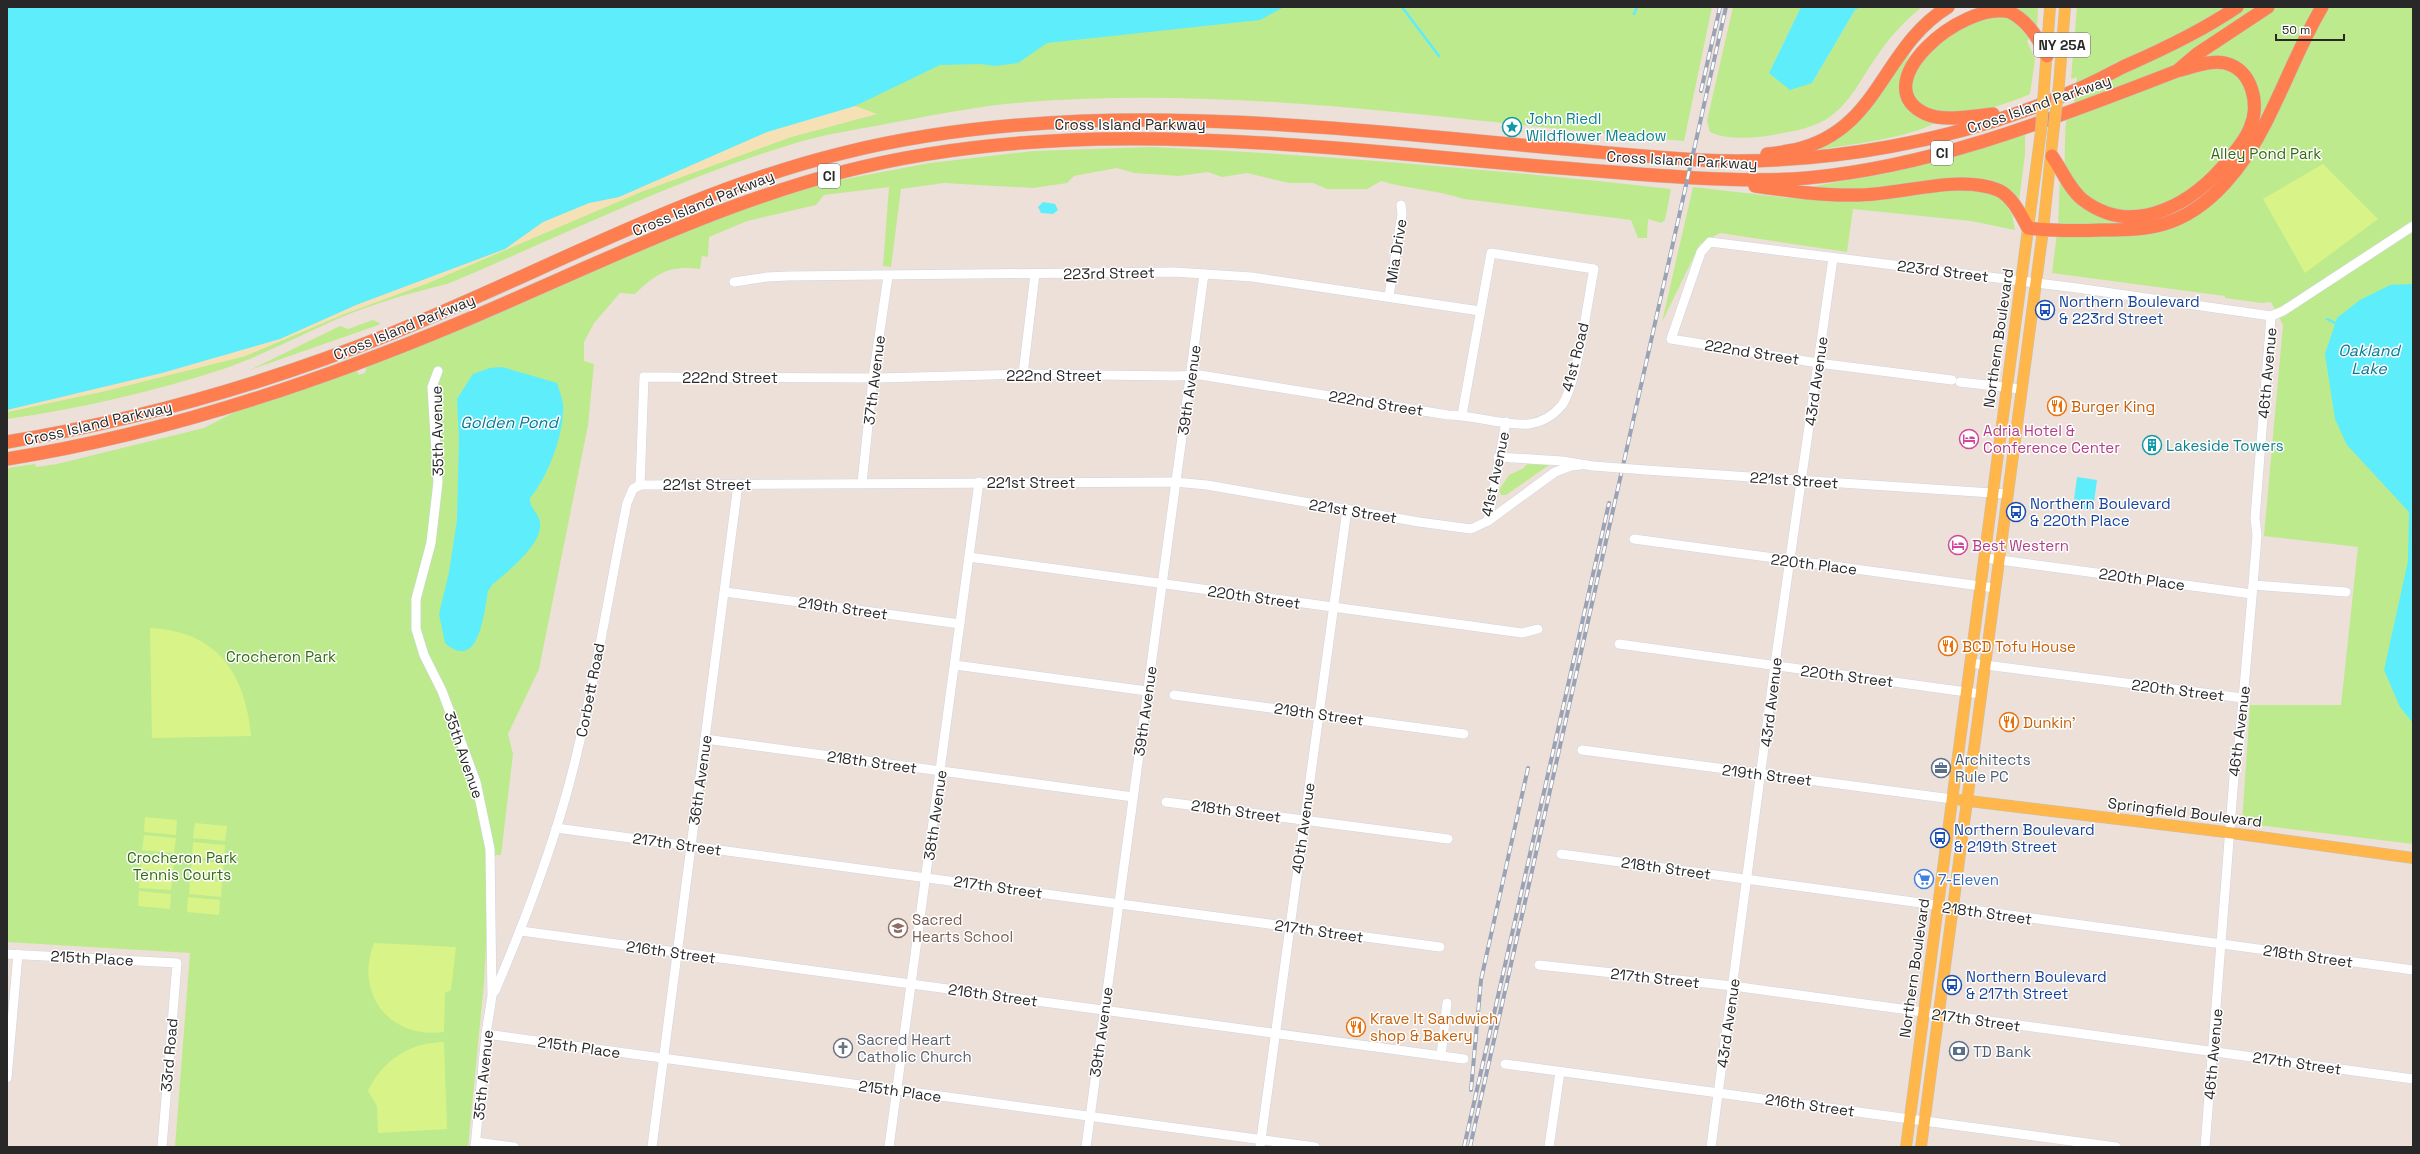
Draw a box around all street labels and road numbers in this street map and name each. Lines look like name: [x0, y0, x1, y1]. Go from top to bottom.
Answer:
road number: NY 25A: [2034, 33, 2090, 57]
street label: Cross Island Parkway: [1964, 70, 2114, 138]
street label: Cross Island Parkway: [1054, 115, 1206, 134]
road number: CI: [1931, 141, 1953, 165]
street label: Cross Island Parkway: [1606, 147, 1758, 173]
road number: CI: [818, 164, 840, 188]
street label: Cross Island Parkway: [629, 166, 777, 240]
street label: Mia Drive: [1382, 217, 1410, 285]
street label: 223rd Street: [1896, 256, 1990, 286]
street label: 223rd Street: [1063, 263, 1155, 283]
street label: Northern Boulevard: [1979, 267, 2017, 409]
street label: Cross Island Parkway: [330, 290, 478, 364]
street label: 41st Road: [1557, 320, 1593, 394]
street label: 46th Avenue: [2254, 327, 2280, 419]
street label: 37th Avenue: [859, 334, 889, 426]
street label: 222nd Street: [1703, 335, 1801, 369]
street label: 43rd Avenue: [1800, 335, 1832, 427]
street label: 39th Avenue: [1173, 344, 1205, 436]
street label: 222nd Street: [1006, 366, 1102, 385]
street label: 222nd Street: [682, 368, 778, 387]
street label: 35th Avenue: [427, 385, 447, 477]
street label: 222nd Street: [1327, 386, 1425, 420]
street label: Cross Island Parkway: [22, 397, 174, 449]
street label: 41st Avenue: [1477, 430, 1513, 518]
street label: 221st Street: [1749, 467, 1839, 493]
street label: 221st Street: [987, 473, 1075, 492]
street label: 221st Street: [663, 475, 751, 494]
street label: 221st Street: [1308, 495, 1398, 527]
street label: 220th Place: [1770, 549, 1858, 579]
street label: 220th Place: [2098, 564, 2186, 594]
street label: 220th Street: [1206, 581, 1302, 613]
street label: 219th Street: [797, 592, 889, 624]
street label: Corbett Road: [572, 641, 608, 739]
street label: 43rd Avenue: [1756, 656, 1786, 748]
street label: 220th Street: [1799, 661, 1895, 691]
street label: 39th Avenue: [1129, 665, 1161, 757]
street label: 220th Street: [2130, 675, 2226, 705]
street label: 46th Avenue: [2224, 684, 2254, 777]
street label: 219th Street: [1273, 698, 1365, 730]
street label: 35th Avenue: [440, 709, 488, 801]
street label: 36th Avenue: [684, 734, 716, 826]
street label: 218th Street: [826, 746, 918, 778]
street label: 219th Street: [1721, 760, 1813, 790]
street label: 38th Avenue: [919, 768, 951, 861]
street label: 40th Avenue: [1287, 781, 1319, 875]
street label: Springfield Boulevard: [2107, 793, 2263, 831]
street label: 218th Street: [1190, 795, 1282, 827]
street label: 217th Street: [631, 828, 723, 860]
street label: 218th Street: [1620, 852, 1712, 884]
street label: 217th Street: [952, 871, 1044, 903]
street label: Northern Boulevard: [1895, 897, 1933, 1039]
street label: 218th Street: [1941, 897, 2033, 929]
street label: 217th Street: [1273, 915, 1365, 947]
street label: 216th Street: [625, 936, 717, 968]
street label: 218th Street: [2262, 940, 2354, 972]
street label: 215th Place: [50, 946, 134, 970]
street label: 217th Street: [1609, 964, 1701, 992]
street label: 43rd Avenue: [1712, 977, 1744, 1069]
street label: 216th Street: [947, 979, 1039, 1011]
street label: 39th Avenue: [1085, 986, 1117, 1078]
street label: 217th Street: [1930, 1004, 2022, 1036]
street label: 46th Avenue: [2200, 1008, 2226, 1100]
street label: 33rd Road: [156, 1017, 182, 1093]
street label: 35th Avenue: [469, 1029, 497, 1121]
street label: 215th Place: [536, 1032, 622, 1062]
street label: 217th Street: [2251, 1047, 2343, 1079]
street label: 215th Place: [857, 1076, 943, 1106]
street label: 216th Street: [1764, 1089, 1856, 1121]

